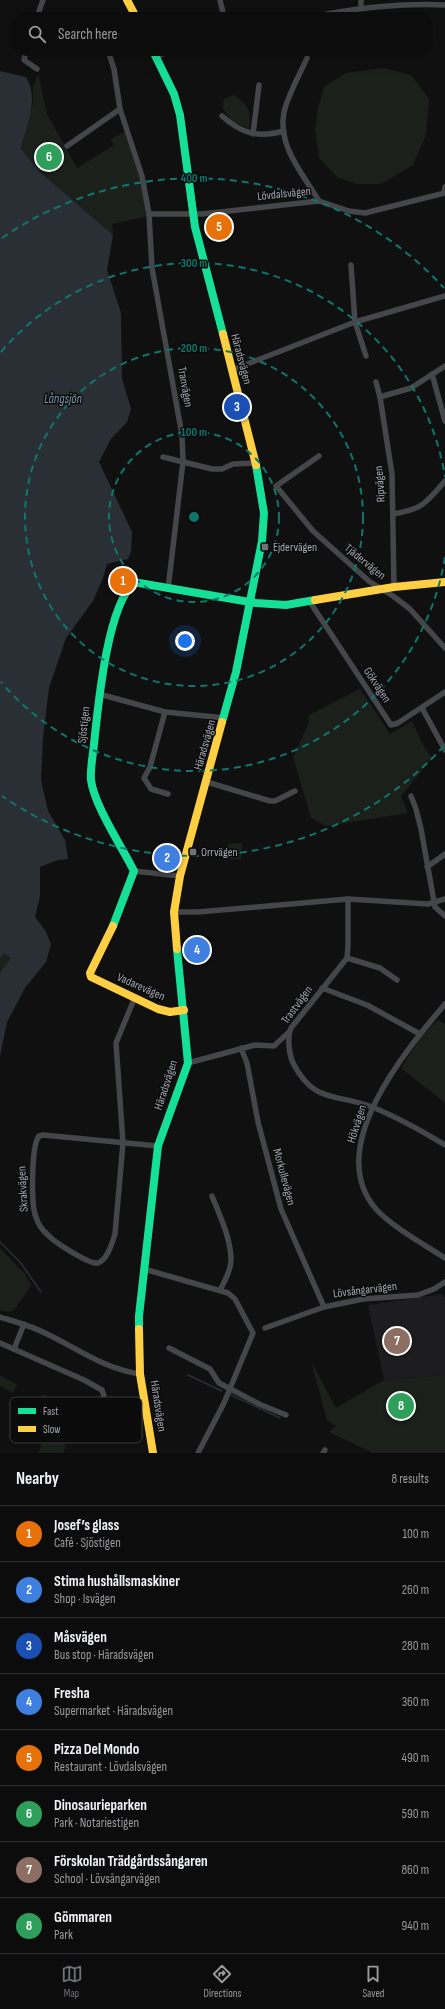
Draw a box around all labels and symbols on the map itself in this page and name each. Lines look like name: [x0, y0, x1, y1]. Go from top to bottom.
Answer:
pin: 6: [36, 142, 62, 172]
text: 400 m: [181, 171, 207, 186]
street label: Lövdalsvägen: [257, 184, 311, 204]
pin: 5: [206, 212, 232, 242]
text: 300 m: [181, 256, 207, 271]
street label: Häradsvägen: [227, 332, 255, 386]
text: 200 m: [181, 341, 207, 356]
street label: Tranvägen: [174, 366, 196, 408]
water label: Långsjön: [44, 391, 83, 407]
pin: 3: [224, 392, 250, 422]
text: 100 m: [181, 425, 207, 440]
street label: Ripvägen: [371, 465, 389, 503]
centre of rings: [187, 510, 201, 524]
place label: Ejdervägen: [273, 540, 317, 555]
street label: Tjädervägen: [341, 541, 389, 583]
marker: Ejdervägen: [260, 542, 270, 552]
pin: 1: [110, 566, 136, 596]
your location: [175, 631, 195, 651]
street label: Gökvägen: [360, 664, 394, 706]
street label: Sjöstigen: [75, 706, 93, 744]
street label: Häradsvägen: [191, 718, 219, 772]
pin: 2: [154, 843, 180, 873]
place label: Orrvägen: [201, 845, 238, 860]
marker: Orrvägen: [188, 847, 198, 857]
pin: 4: [184, 935, 210, 965]
street label: Vadarevägen: [115, 970, 167, 1004]
street label: Trastvägen: [278, 983, 316, 1027]
street label: Häradsvägen: [151, 1058, 181, 1112]
street label: Hökvägen: [344, 1103, 370, 1145]
street label: Morkullevägen: [269, 1147, 299, 1207]
street label: Skrakvägen: [14, 1166, 32, 1212]
street label: Lövsångarvägen: [332, 1279, 398, 1301]
pin: 7: [384, 1326, 410, 1356]
street label: Häradsvägen: [147, 1379, 169, 1433]
pin: 8: [388, 1391, 414, 1421]
legend: [10, 1397, 142, 1443]
text: Fast: [43, 1405, 59, 1418]
text: Slow: [43, 1423, 60, 1436]

